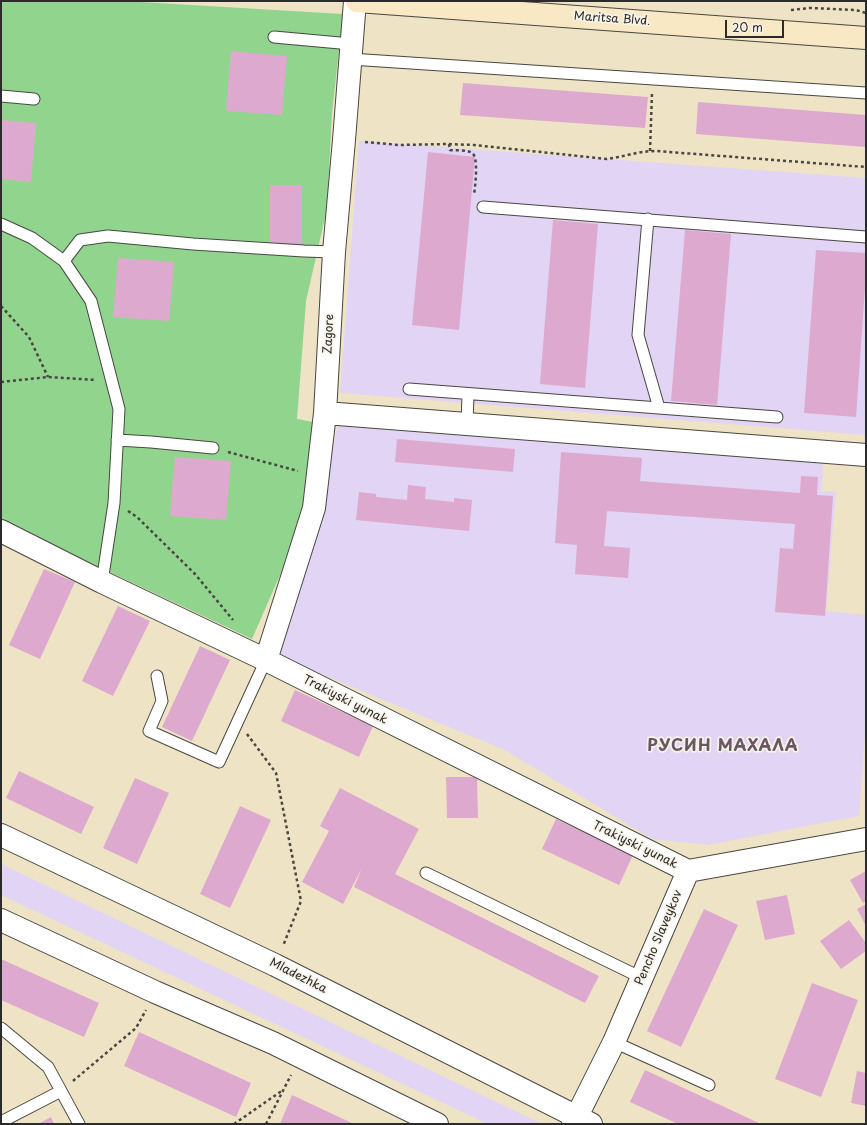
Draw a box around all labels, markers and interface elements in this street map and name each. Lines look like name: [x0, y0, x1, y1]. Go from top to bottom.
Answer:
street label: Maritsa Blvd.: [573, 9, 651, 29]
scale bar: [727, 12, 786, 38]
text: 20 m: [732, 18, 763, 36]
street label: Zagore: [321, 314, 337, 354]
street label: Trakiyski yunak: [300, 672, 390, 728]
district label: РУСИН МАХАЛА: [648, 737, 798, 757]
street label: Trakiyski yunak: [590, 818, 680, 872]
street label: Pencho Slaveykov: [632, 888, 686, 988]
street label: Mladezhka: [267, 955, 329, 997]

